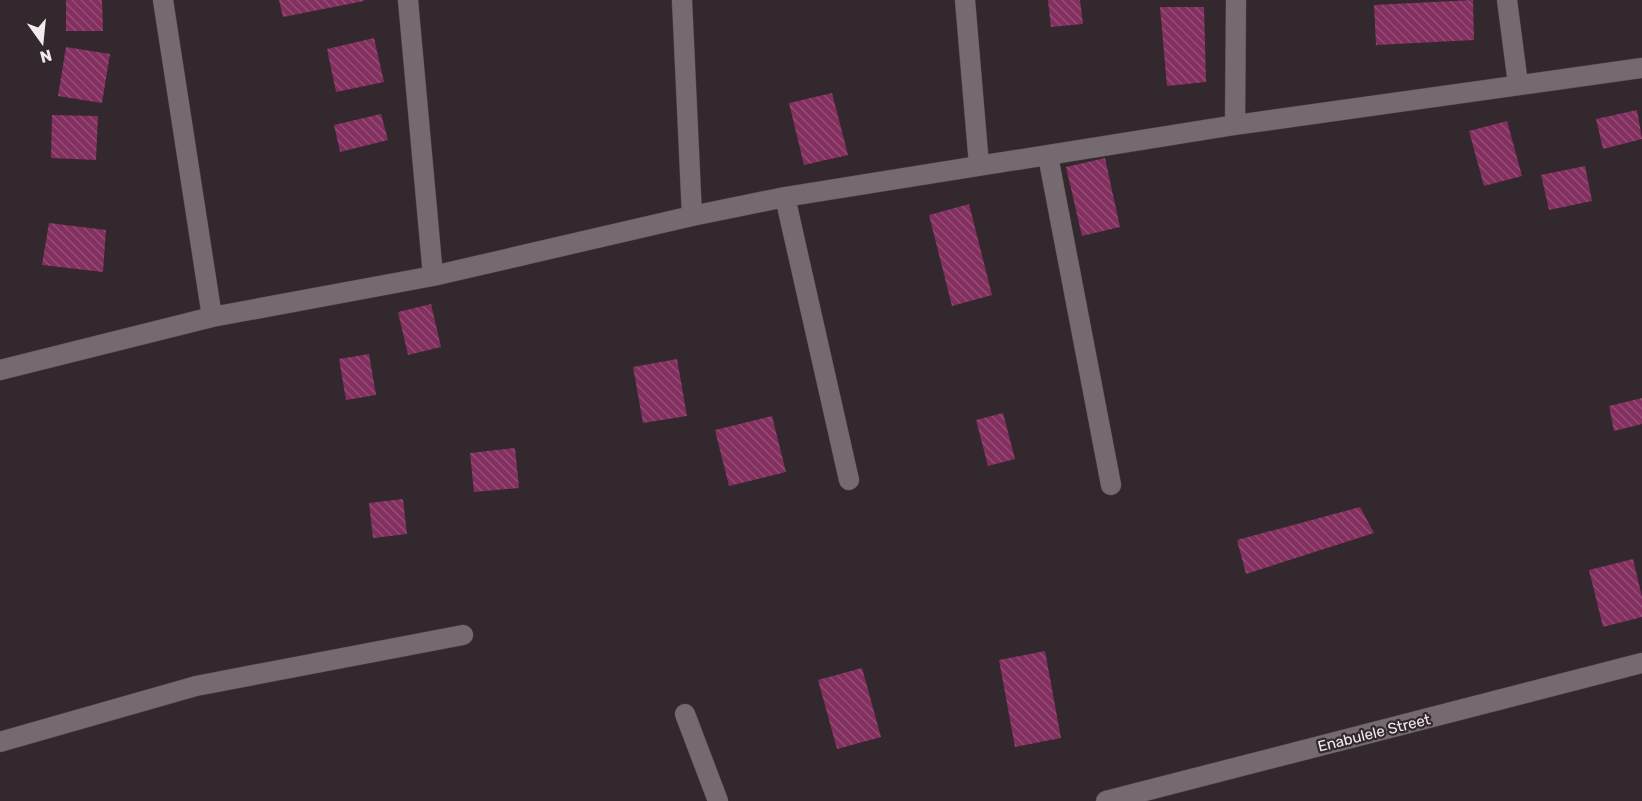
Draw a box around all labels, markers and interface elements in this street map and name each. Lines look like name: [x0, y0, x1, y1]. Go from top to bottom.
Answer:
north arrow: [12, 12, 72, 72]
text: N: [38, 45, 54, 67]
street label: Enabulele Street: [1316, 710, 1432, 756]

